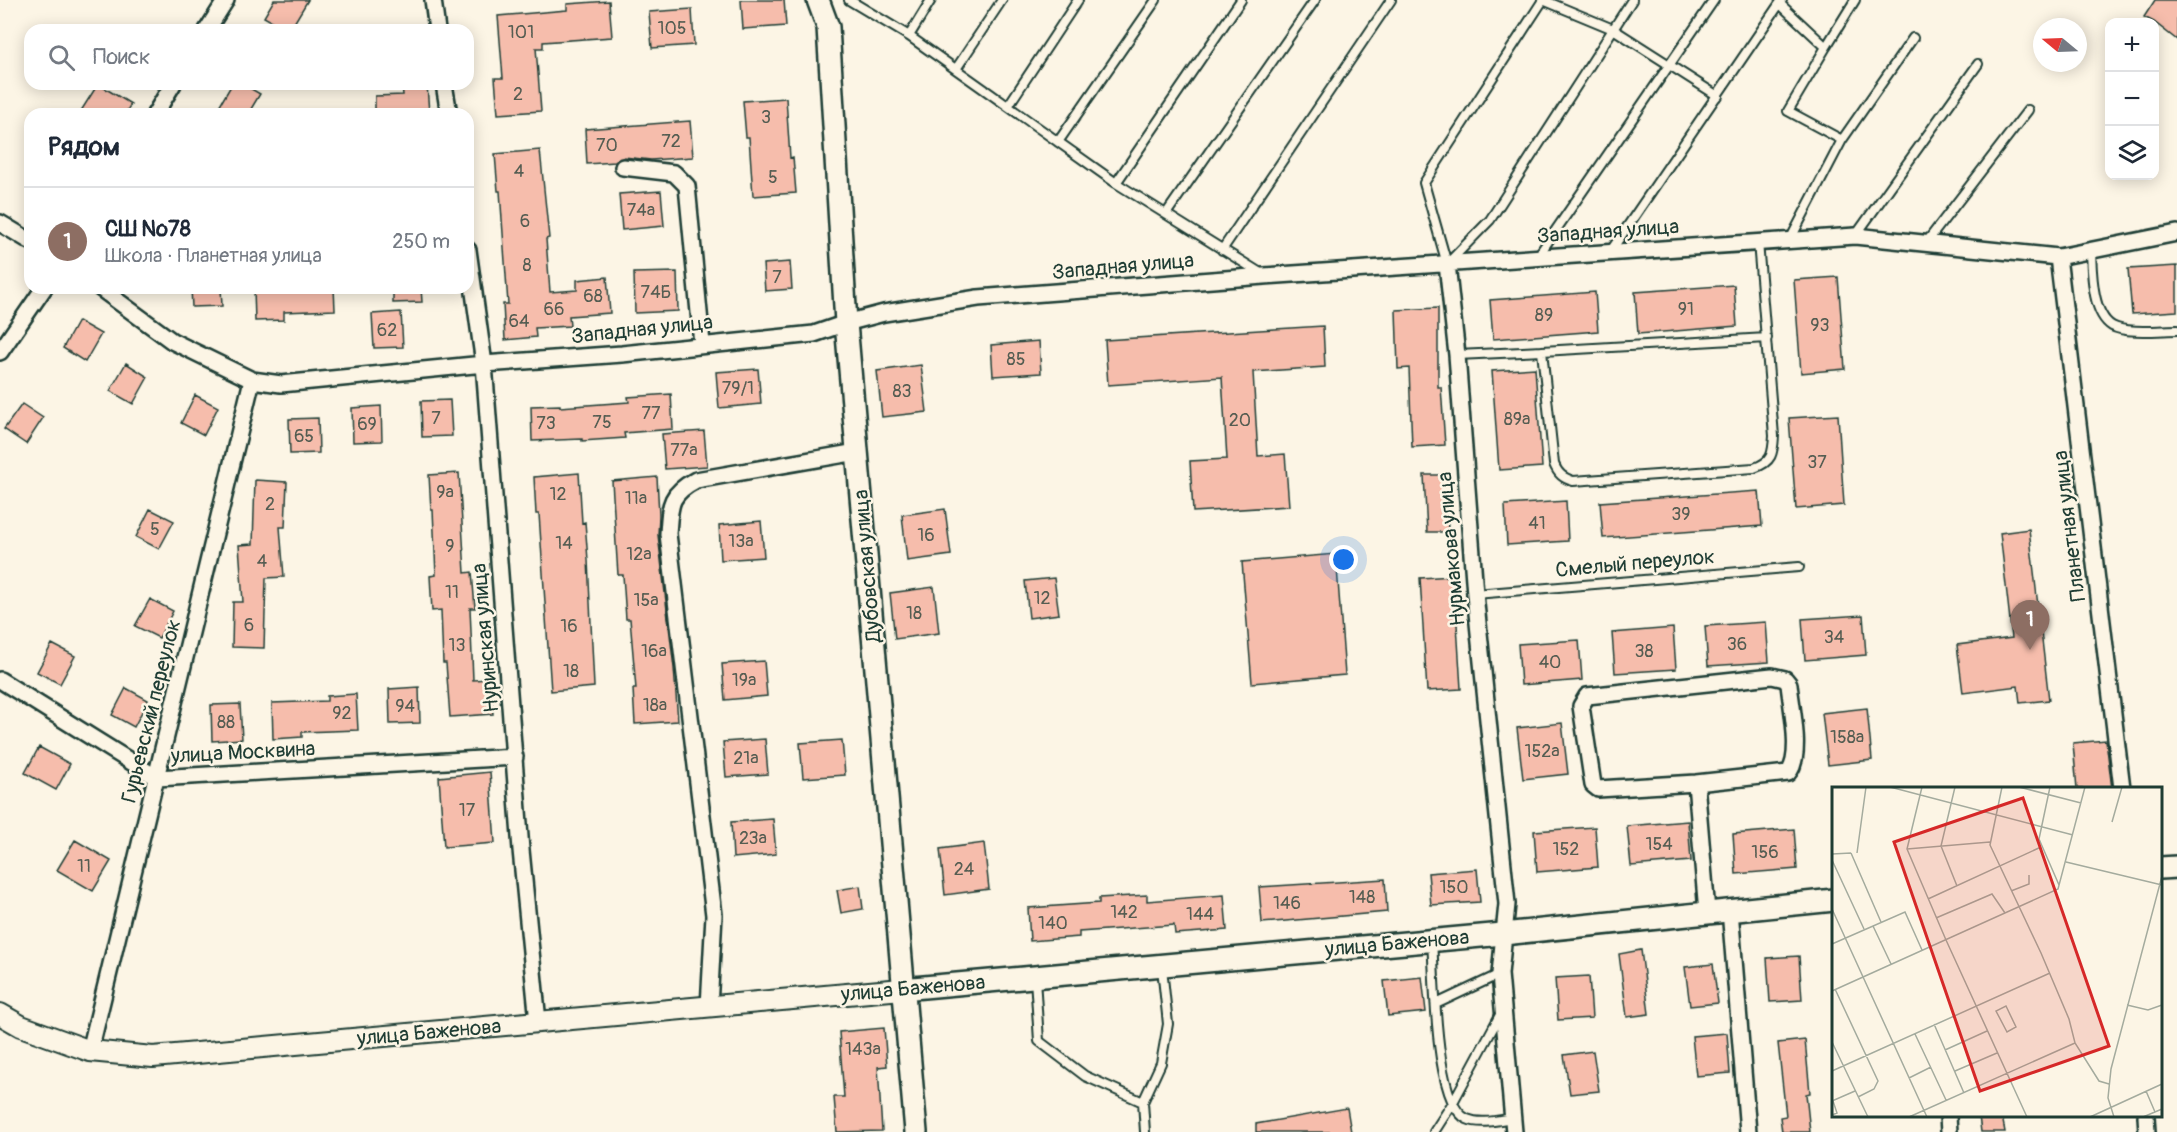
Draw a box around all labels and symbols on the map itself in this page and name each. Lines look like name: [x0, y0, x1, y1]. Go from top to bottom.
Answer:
house number: 105: [657, 17, 687, 40]
north arrow: [2033, 18, 2087, 72]
house number: 101: [508, 21, 534, 44]
house number: 2: [513, 83, 523, 106]
house number: 3: [761, 106, 771, 129]
house number: 72: [661, 130, 681, 153]
house number: 70: [596, 134, 618, 157]
house number: 4: [514, 160, 525, 183]
house number: 5: [768, 166, 778, 189]
house number: 74а: [627, 199, 655, 222]
house number: 6: [520, 210, 530, 233]
street label: Западная улица: [1536, 213, 1680, 250]
street label: Западная улица: [1051, 247, 1195, 286]
house number: 8: [522, 254, 532, 277]
house number: 7: [772, 266, 782, 289]
house number: 74Б: [641, 281, 671, 304]
house number: 68: [583, 285, 603, 308]
house number: 66: [544, 298, 564, 321]
house number: 91: [1678, 298, 1694, 321]
house number: 89: [1535, 304, 1553, 327]
street label: Западная улица: [570, 309, 714, 350]
house number: 64: [509, 310, 530, 333]
house number: 93: [1810, 314, 1830, 337]
house number: 62: [377, 319, 397, 342]
house number: 85: [1007, 348, 1025, 371]
house number: 79/1: [722, 377, 754, 400]
house number: 83: [892, 380, 912, 403]
house number: 77: [641, 402, 661, 425]
house number: 7: [431, 407, 441, 430]
house number: 89а: [1504, 408, 1530, 431]
house number: 20: [1229, 409, 1251, 432]
house number: 75: [592, 411, 612, 434]
house number: 73: [536, 412, 556, 435]
house number: 69: [357, 413, 377, 436]
house number: 65: [294, 425, 314, 448]
house number: 77а: [670, 439, 698, 462]
street label: Планетная улица: [2047, 449, 2092, 603]
house number: 37: [1807, 451, 1827, 474]
street label: Нурмакова улица: [1431, 471, 1472, 627]
house number: 9а: [436, 481, 454, 504]
house number: 12: [549, 483, 567, 506]
house number: 11а: [625, 487, 647, 510]
street label: Дубовская улица: [847, 488, 888, 644]
house number: 2: [265, 493, 275, 516]
house number: 39: [1671, 503, 1691, 526]
house number: 41: [1528, 512, 1546, 535]
house number: 5: [150, 518, 160, 541]
house number: 16: [917, 524, 935, 547]
house number: 13а: [728, 530, 754, 553]
house number: 14: [555, 532, 573, 555]
house number: 9: [445, 535, 455, 558]
house number: 12а: [626, 543, 652, 566]
street label: Смелый переулок: [1554, 543, 1716, 584]
your location: [1329, 545, 1358, 574]
house number: 4: [257, 550, 268, 573]
street label: Нуринская улица: [466, 562, 505, 714]
house number: 11: [445, 581, 459, 604]
house number: 12: [1033, 587, 1051, 610]
house number: 15а: [633, 589, 659, 612]
pin: 1: [2010, 600, 2050, 650]
house number: 18: [906, 602, 922, 625]
house number: 6: [244, 614, 254, 637]
house number: 16: [560, 615, 578, 638]
street label: Гурьевский переулок: [116, 616, 187, 806]
house number: 34: [1824, 626, 1845, 649]
house number: 36: [1727, 633, 1747, 656]
house number: 13: [448, 634, 466, 657]
house number: 16а: [641, 640, 667, 663]
house number: 38: [1634, 640, 1654, 663]
house number: 40: [1539, 651, 1561, 674]
house number: 18: [563, 660, 579, 683]
house number: 19а: [732, 669, 756, 692]
house number: 18а: [643, 694, 667, 717]
house number: 94: [395, 695, 415, 718]
house number: 92: [332, 702, 352, 725]
house number: 88: [217, 711, 235, 734]
house number: 158а: [1830, 726, 1864, 749]
street label: улица Москвина: [169, 735, 316, 770]
house number: 152а: [1524, 740, 1560, 763]
house number: 21а: [733, 747, 759, 770]
inset map: [1832, 787, 2162, 1117]
house number: 17: [459, 799, 476, 822]
house number: 23а: [739, 827, 767, 850]
house number: 154: [1645, 833, 1673, 856]
house number: 152: [1553, 838, 1579, 861]
house number: 156: [1751, 841, 1779, 864]
house number: 11: [77, 855, 91, 878]
house number: 24: [954, 858, 975, 881]
house number: 150: [1439, 876, 1469, 899]
house number: 148: [1349, 886, 1375, 909]
house number: 146: [1273, 892, 1301, 915]
house number: 142: [1110, 901, 1138, 924]
house number: 144: [1186, 903, 1215, 926]
house number: 140: [1038, 912, 1068, 935]
street label: улица Баженова: [1323, 924, 1470, 963]
street label: улица Баженова: [839, 969, 986, 1008]
street label: улица Баженова: [355, 1013, 502, 1052]
house number: 143а: [845, 1038, 881, 1061]

